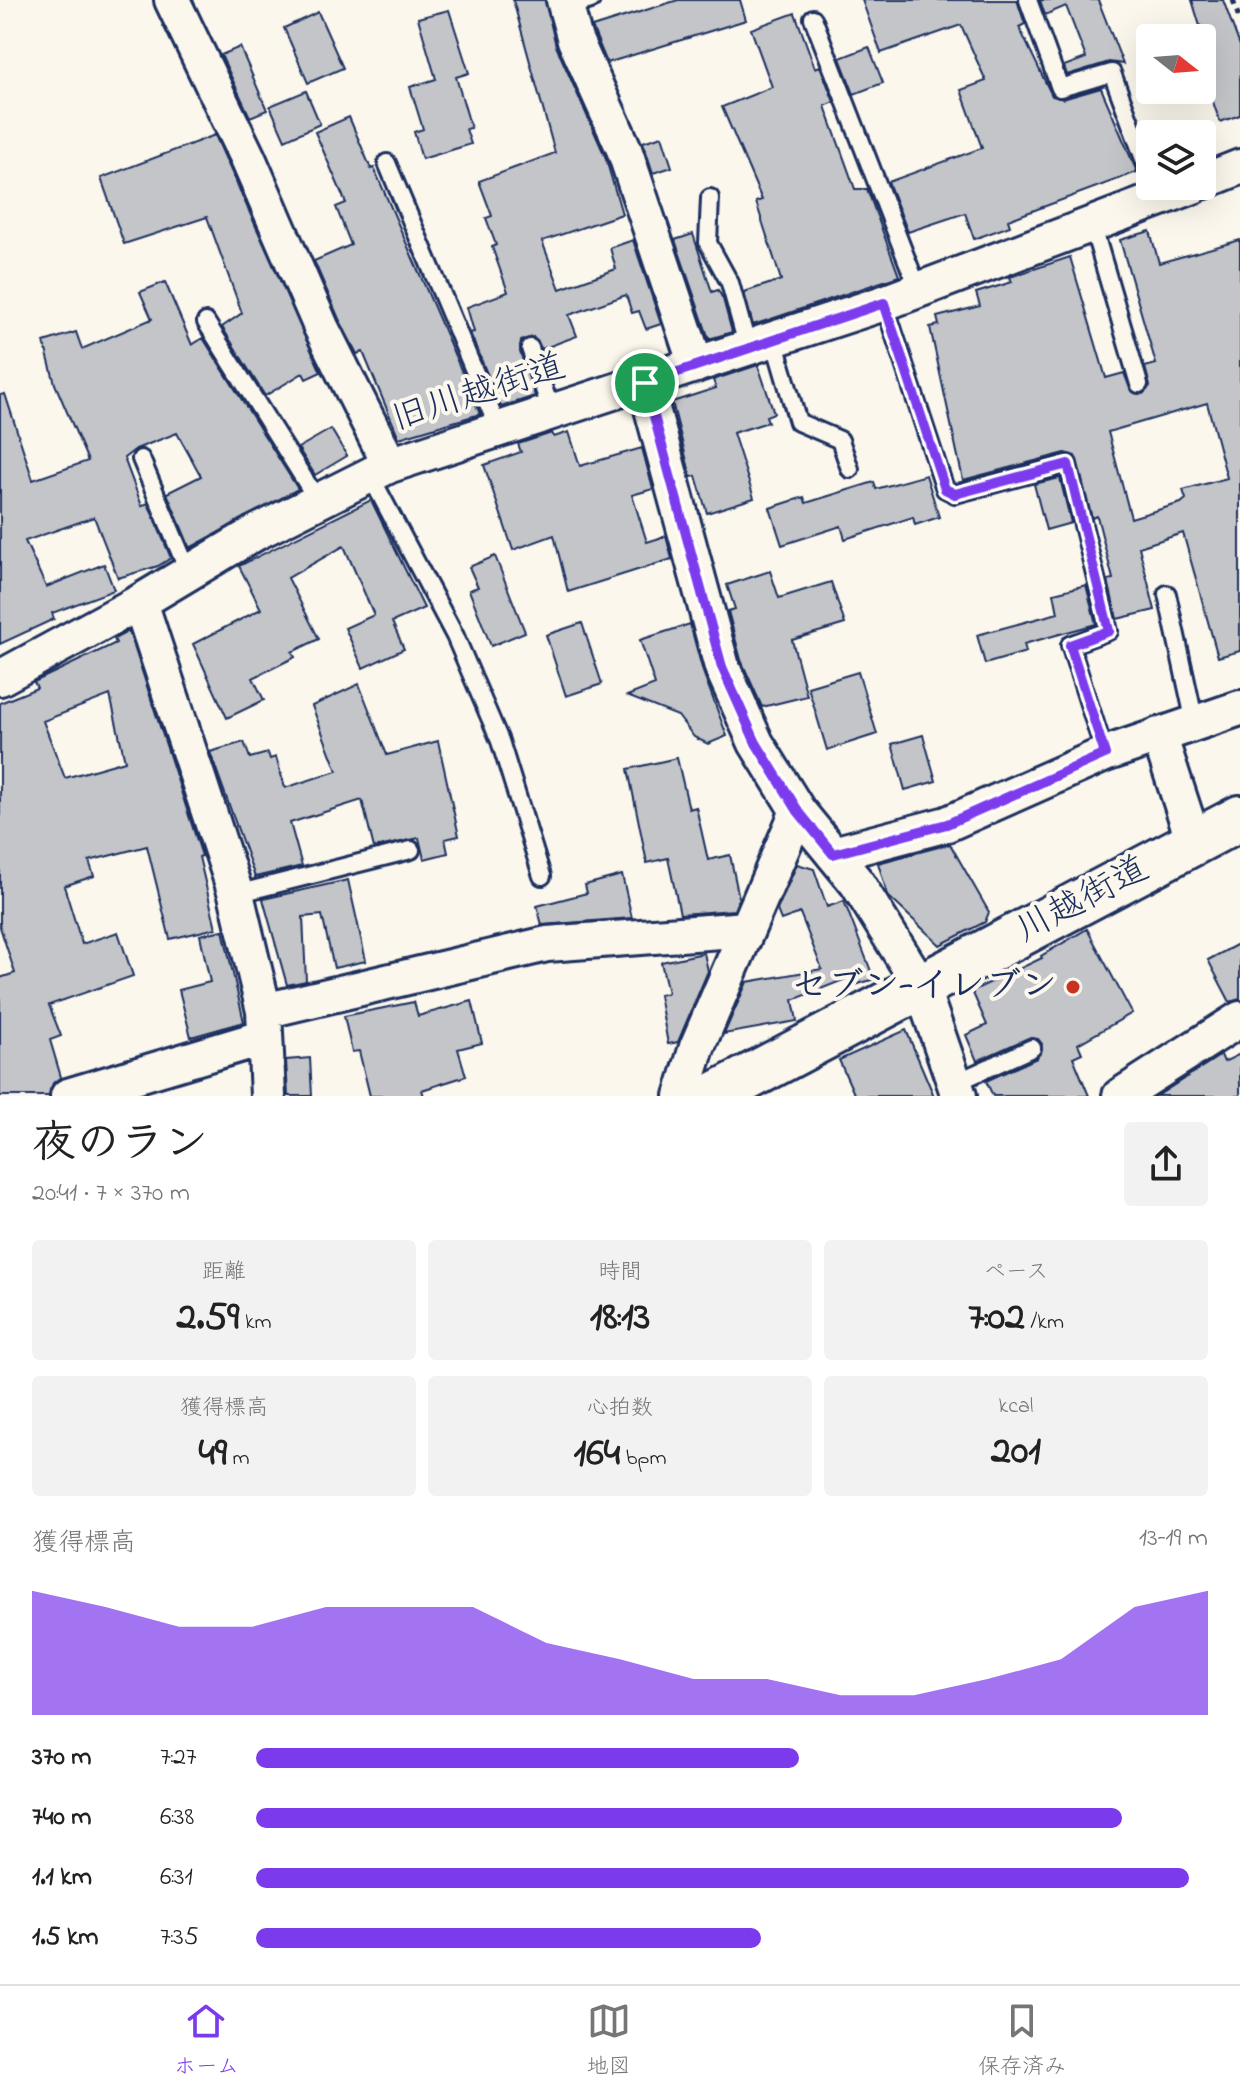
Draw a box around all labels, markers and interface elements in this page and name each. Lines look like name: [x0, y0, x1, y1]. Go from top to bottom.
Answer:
north arrow: [1136, 24, 1216, 104]
map controls: [1136, 24, 1216, 200]
button: layers: [1136, 120, 1216, 200]
street label: 旧川越街道: [385, 341, 573, 447]
pin: [611, 349, 679, 417]
icon: arrive: [623, 361, 667, 405]
street label: 川越街道: [1007, 844, 1159, 958]
place label: セブン-イレブン: [791, 961, 1057, 1014]
marker: セブン-イレブン: [1064, 978, 1082, 996]
text: 夜のラン: [32, 1113, 208, 1177]
button: share: [1124, 1122, 1208, 1206]
text: 20:41 · 7 × 370 m: [32, 1175, 190, 1213]
text: 距離: [202, 1257, 246, 1289]
text: 時間: [598, 1257, 642, 1289]
text: ペース: [984, 1257, 1048, 1289]
text: 2.59: [176, 1289, 239, 1348]
text: 18:13: [590, 1289, 650, 1348]
text: 7:02: [968, 1289, 1025, 1348]
text: km: [239, 1307, 272, 1339]
text: /km: [1025, 1307, 1064, 1339]
text: kcal: [999, 1391, 1033, 1423]
text: 獲得標高: [180, 1393, 268, 1425]
text: 心拍数: [587, 1393, 653, 1425]
text: 201: [991, 1423, 1041, 1482]
text: 49: [198, 1425, 227, 1484]
text: 164: [574, 1425, 620, 1484]
text: m: [227, 1443, 250, 1475]
text: bpm: [620, 1443, 666, 1475]
text: 13–19 m: [1139, 1520, 1208, 1558]
text: 獲得標高: [32, 1525, 136, 1563]
text: 370 m: [32, 1739, 91, 1777]
text: 7:27: [160, 1739, 197, 1777]
text: 740 m: [32, 1799, 91, 1837]
text: 6:38: [160, 1799, 194, 1837]
text: 1.1 km: [32, 1859, 92, 1897]
text: 6:31: [160, 1859, 193, 1897]
text: 1.5 km: [32, 1919, 99, 1957]
text: 7:35: [160, 1919, 199, 1957]
tab: ホーム: [174, 1999, 239, 2084]
tab: 地図: [587, 1999, 631, 2084]
tab: 保存済み: [978, 1999, 1066, 2084]

